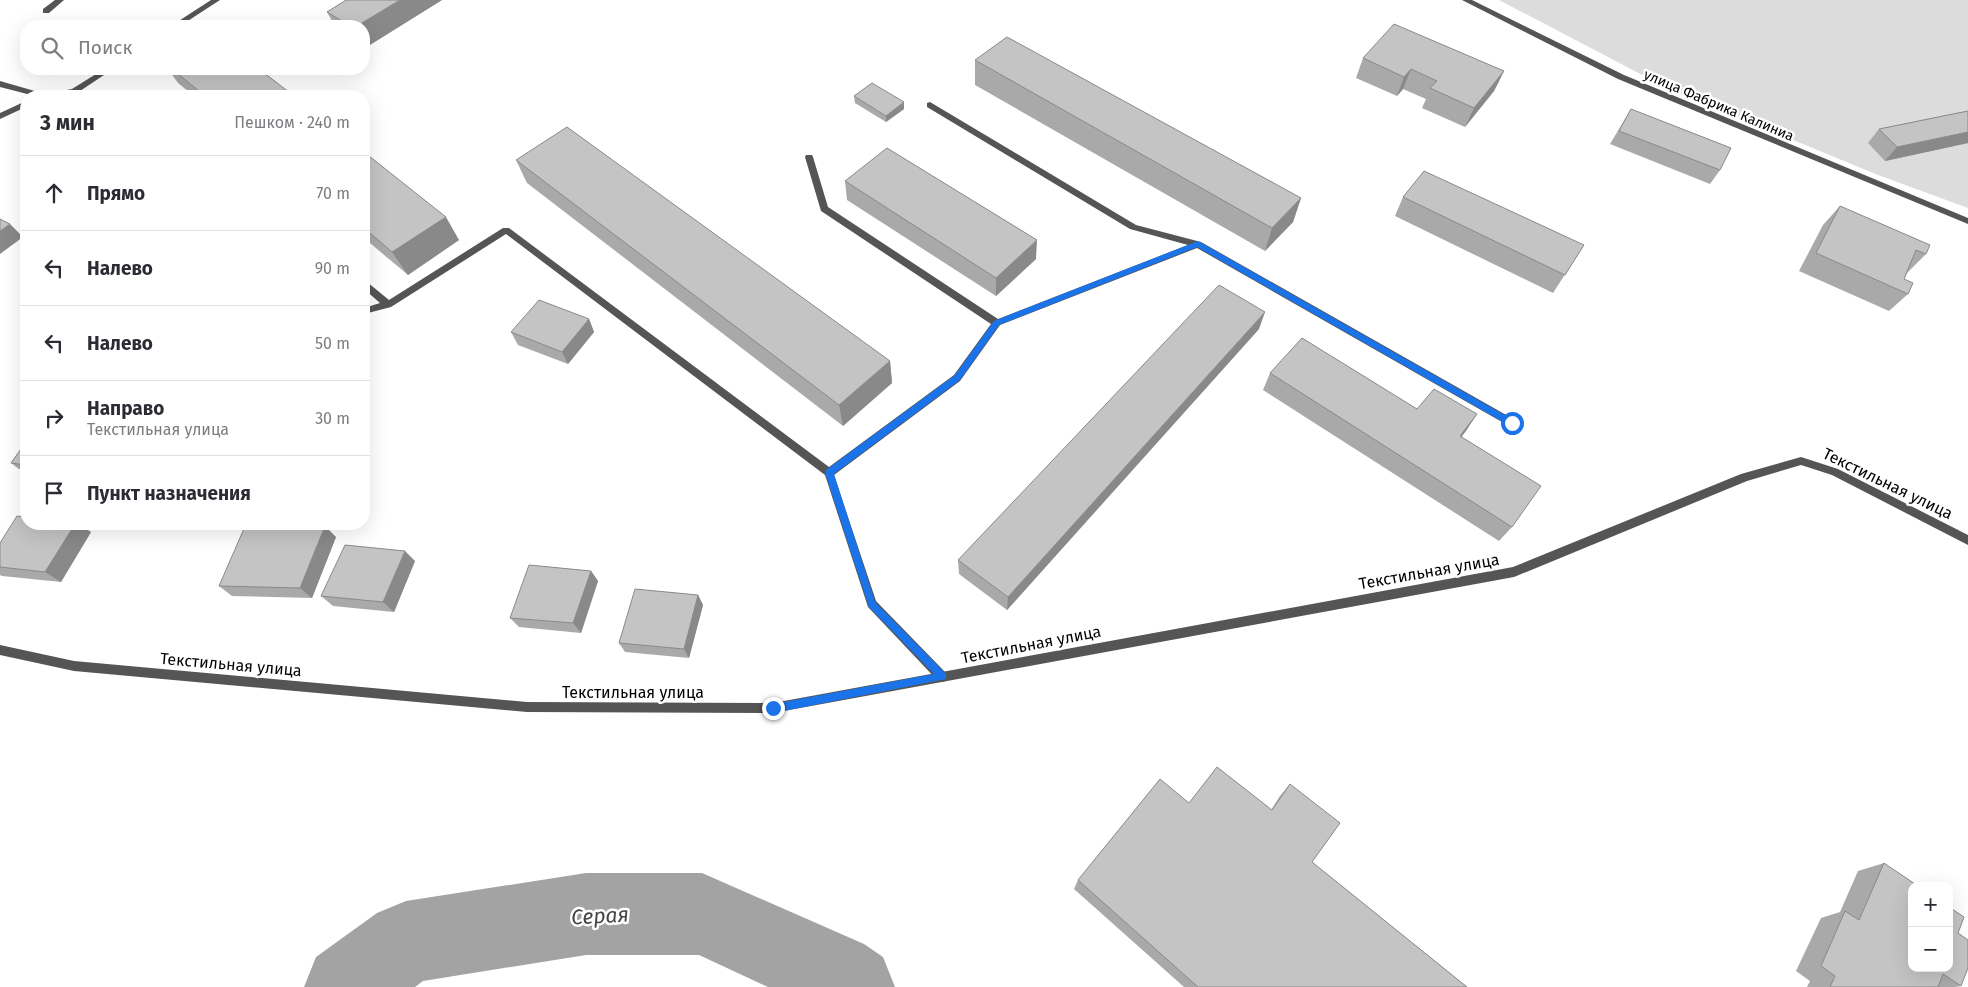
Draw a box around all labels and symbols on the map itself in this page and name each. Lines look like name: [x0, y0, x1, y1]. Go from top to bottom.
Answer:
street label: улица Фабрика Калиниа: [1641, 66, 1796, 145]
route start: [1501, 412, 1524, 435]
street label: Текстильная улица: [1820, 444, 1956, 523]
street label: Текстильная улица: [1357, 550, 1501, 593]
street label: Текстильная улица: [960, 622, 1103, 667]
street label: Текстильная улица: [159, 649, 303, 680]
street label: Текстильная улица: [562, 683, 704, 702]
route end: [762, 697, 785, 720]
water label: Серая: [571, 902, 629, 930]

